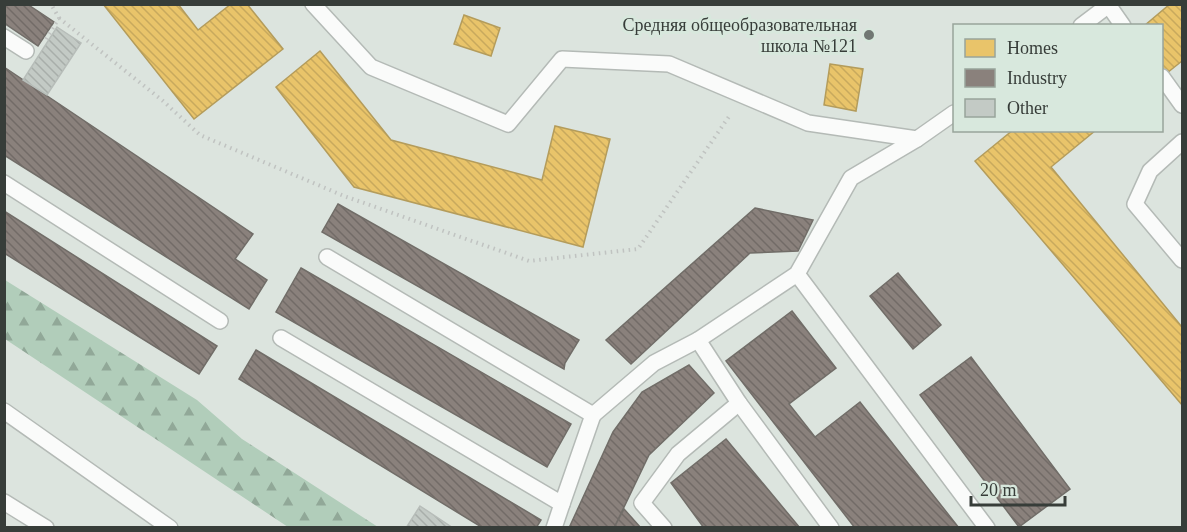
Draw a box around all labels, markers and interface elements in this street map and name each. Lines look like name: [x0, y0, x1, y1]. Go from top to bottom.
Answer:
place label: Средняя общеобразовательная школа №121: [622, 15, 857, 56]
legend: [953, 24, 1163, 132]
marker: Средняя общеобразовательная школа №121: [862, 28, 876, 42]
text: Homes: [1007, 38, 1058, 58]
text: Industry: [1007, 68, 1067, 88]
text: Other: [1007, 98, 1048, 118]
scale bar: [971, 469, 1066, 507]
text: 20 m: [980, 480, 1017, 500]

